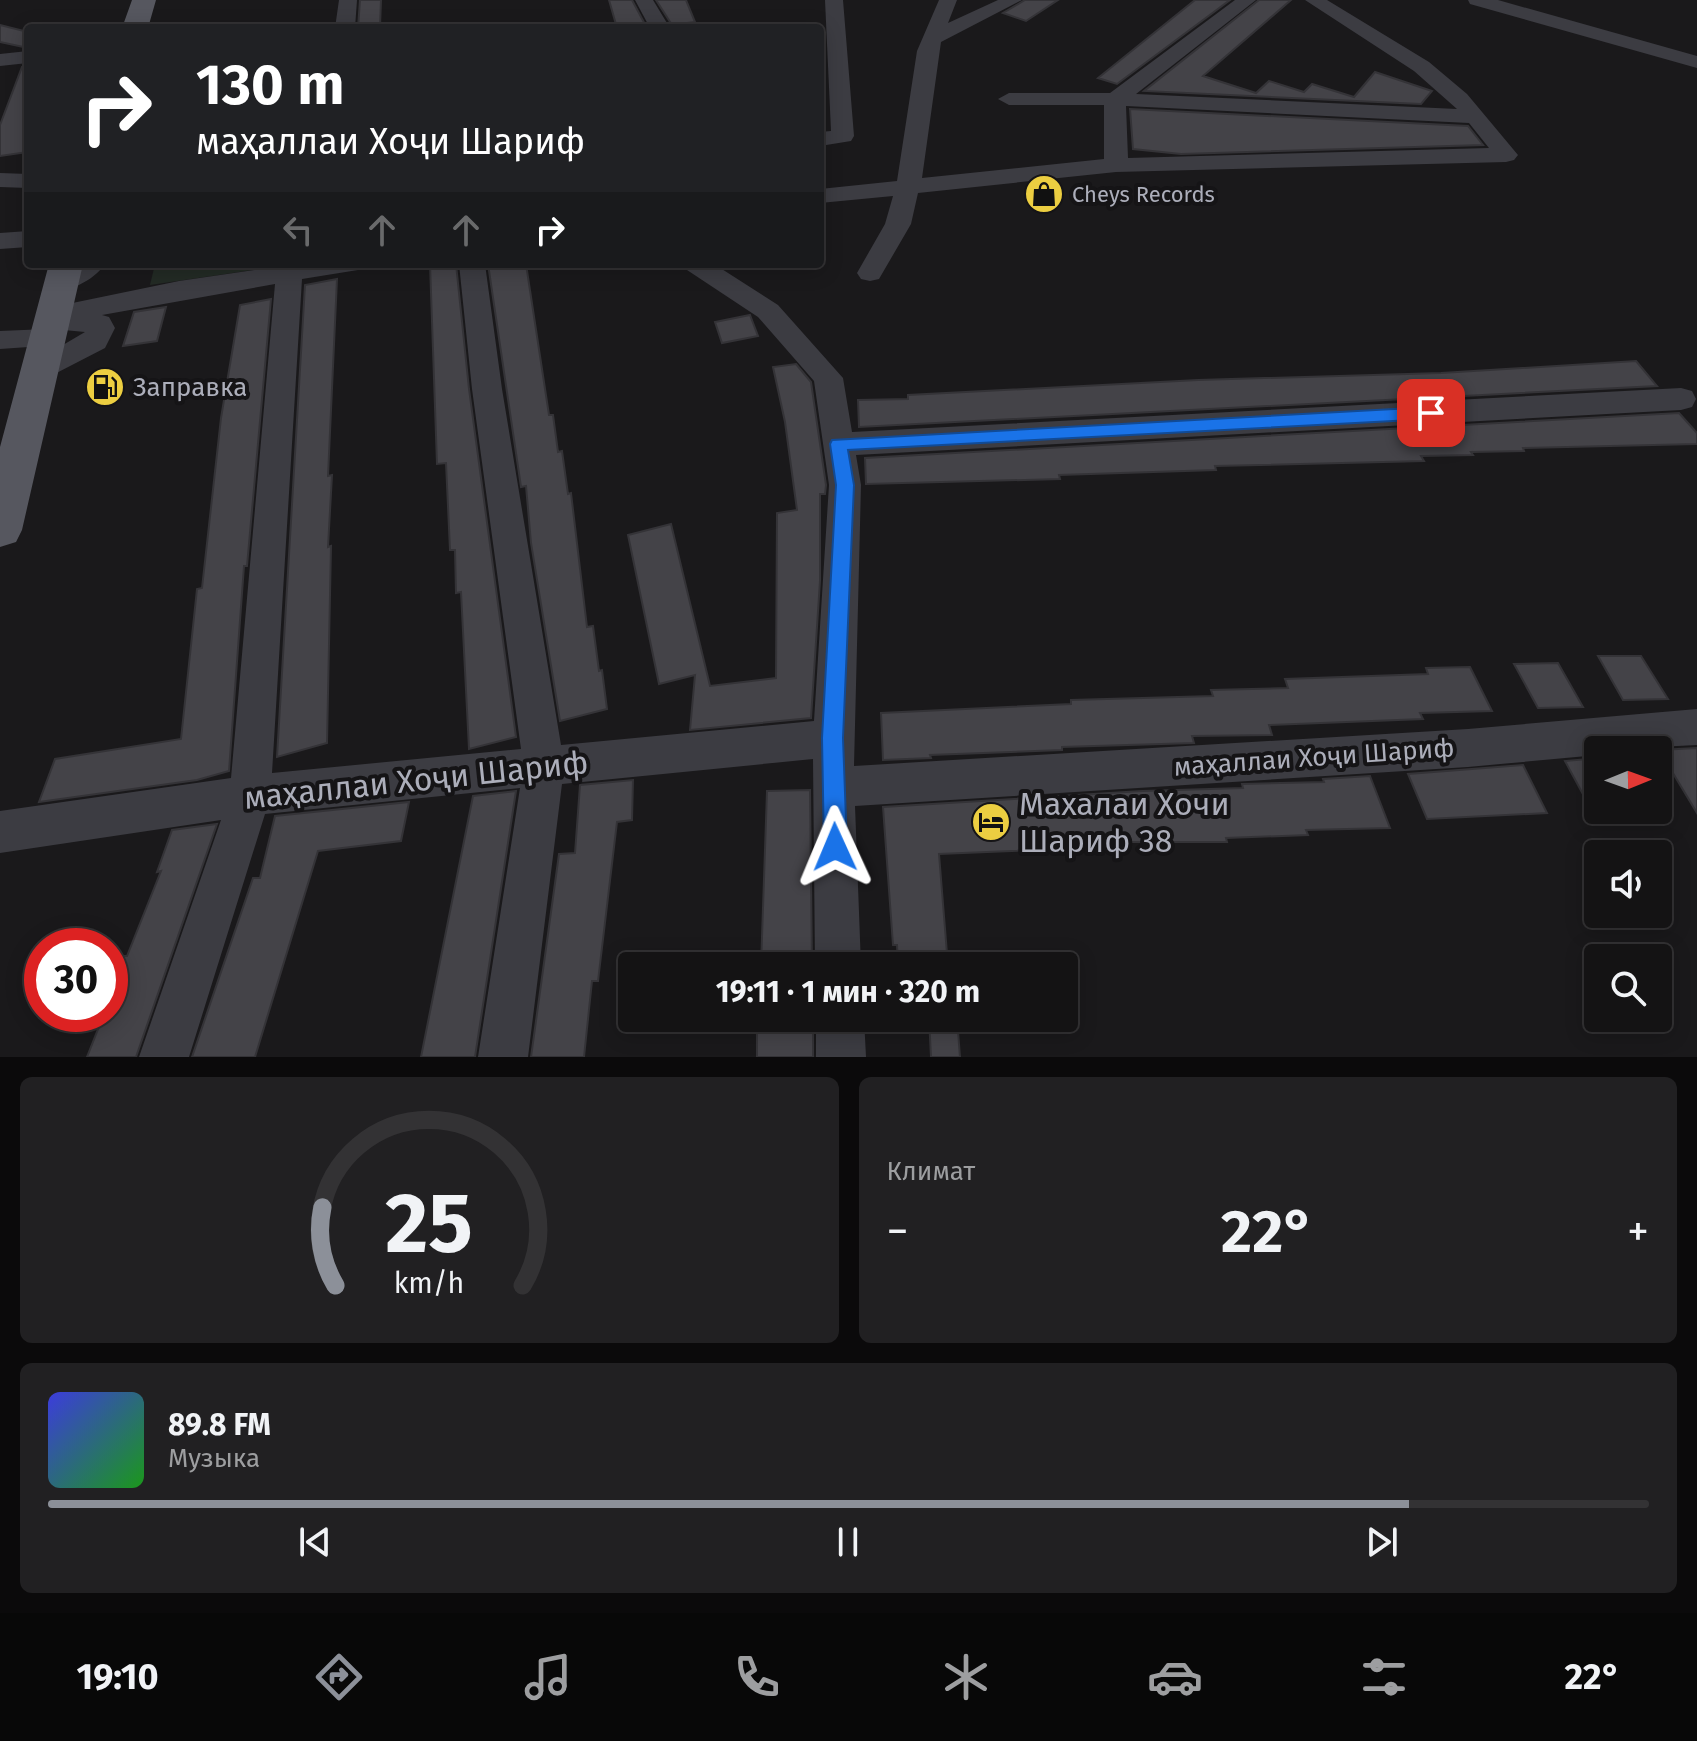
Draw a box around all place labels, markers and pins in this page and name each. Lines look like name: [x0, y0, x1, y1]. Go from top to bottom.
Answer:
shop icon: Cheys Records: [1023, 173, 1065, 215]
place label: Cheys Records: [1072, 181, 1215, 208]
fuel station icon: Заправка: [84, 366, 126, 408]
place label: Заправка: [133, 372, 247, 403]
pin: [1397, 379, 1465, 447]
place label: Махалаи Хочи Шариф 38: [1019, 785, 1230, 860]
hotel icon: Махалаи Хочи Шариф 38: [970, 801, 1012, 843]

